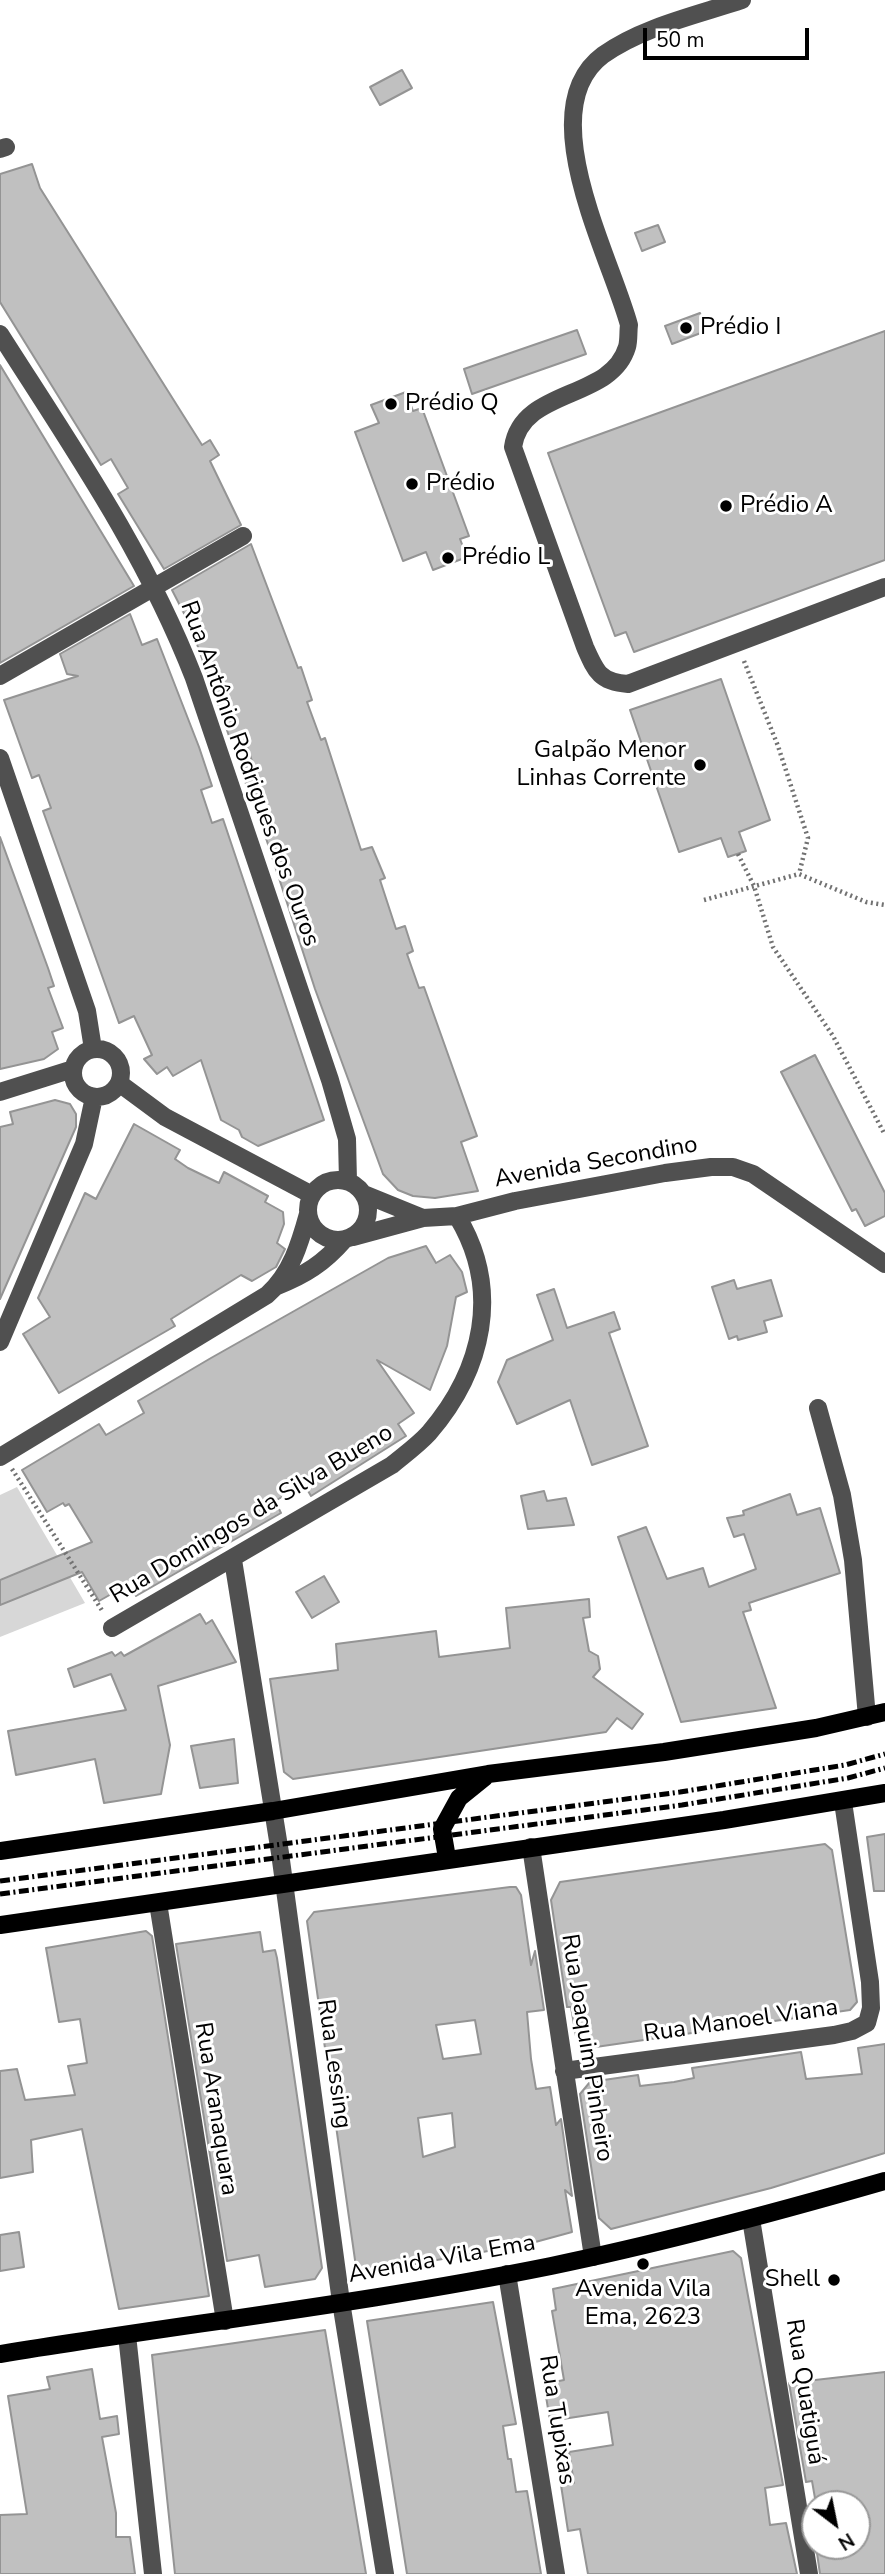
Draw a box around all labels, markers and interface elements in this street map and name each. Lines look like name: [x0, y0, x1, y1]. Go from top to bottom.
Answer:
scale bar: [647, 14, 813, 58]
text: 50 m: [656, 26, 705, 54]
place label: Prédio I: [700, 314, 781, 342]
marker: Prédio I: [678, 320, 694, 336]
place label: Prédio Q: [405, 390, 499, 418]
marker: Prédio Q: [383, 396, 399, 412]
place label: Prédio: [426, 470, 495, 498]
marker: Prédio: [404, 476, 420, 492]
place label: Prédio A: [740, 492, 833, 520]
marker: Prédio A: [718, 498, 734, 514]
place label: Prédio L: [462, 544, 550, 572]
marker: Prédio L: [440, 550, 456, 566]
street label: Rua Antônio Rodrigues dos Ouros: [173, 597, 325, 951]
place label: Galpão Menor Linhas Corrente: [517, 737, 686, 793]
marker: Galpão Menor Linhas Corrente: [692, 757, 708, 773]
street label: Avenida Secondino: [492, 1131, 700, 1195]
street label: Rua Domingos da Silva Bueno: [105, 1419, 399, 1611]
street label: Rua Joaquim Pinheiro: [554, 1932, 618, 2164]
street label: Rua Manoel Viana: [642, 1994, 840, 2050]
street label: Rua Lessing: [310, 1997, 356, 2131]
street label: Rua Aranaquara: [187, 2020, 243, 2198]
street label: Avenida Vila Ema: [346, 2229, 538, 2291]
marker: Avenida Vila Ema, 2623: [635, 2256, 651, 2272]
place label: Shell: [765, 2266, 820, 2294]
marker: Shell: [826, 2272, 842, 2288]
place label: Avenida Vila Ema, 2623: [575, 2276, 711, 2332]
street label: Rua Quatiguá: [778, 2317, 830, 2467]
street label: Rua Tupixas: [532, 2353, 580, 2487]
north arrow: [801, 2490, 871, 2560]
text: N: [833, 2526, 859, 2556]

